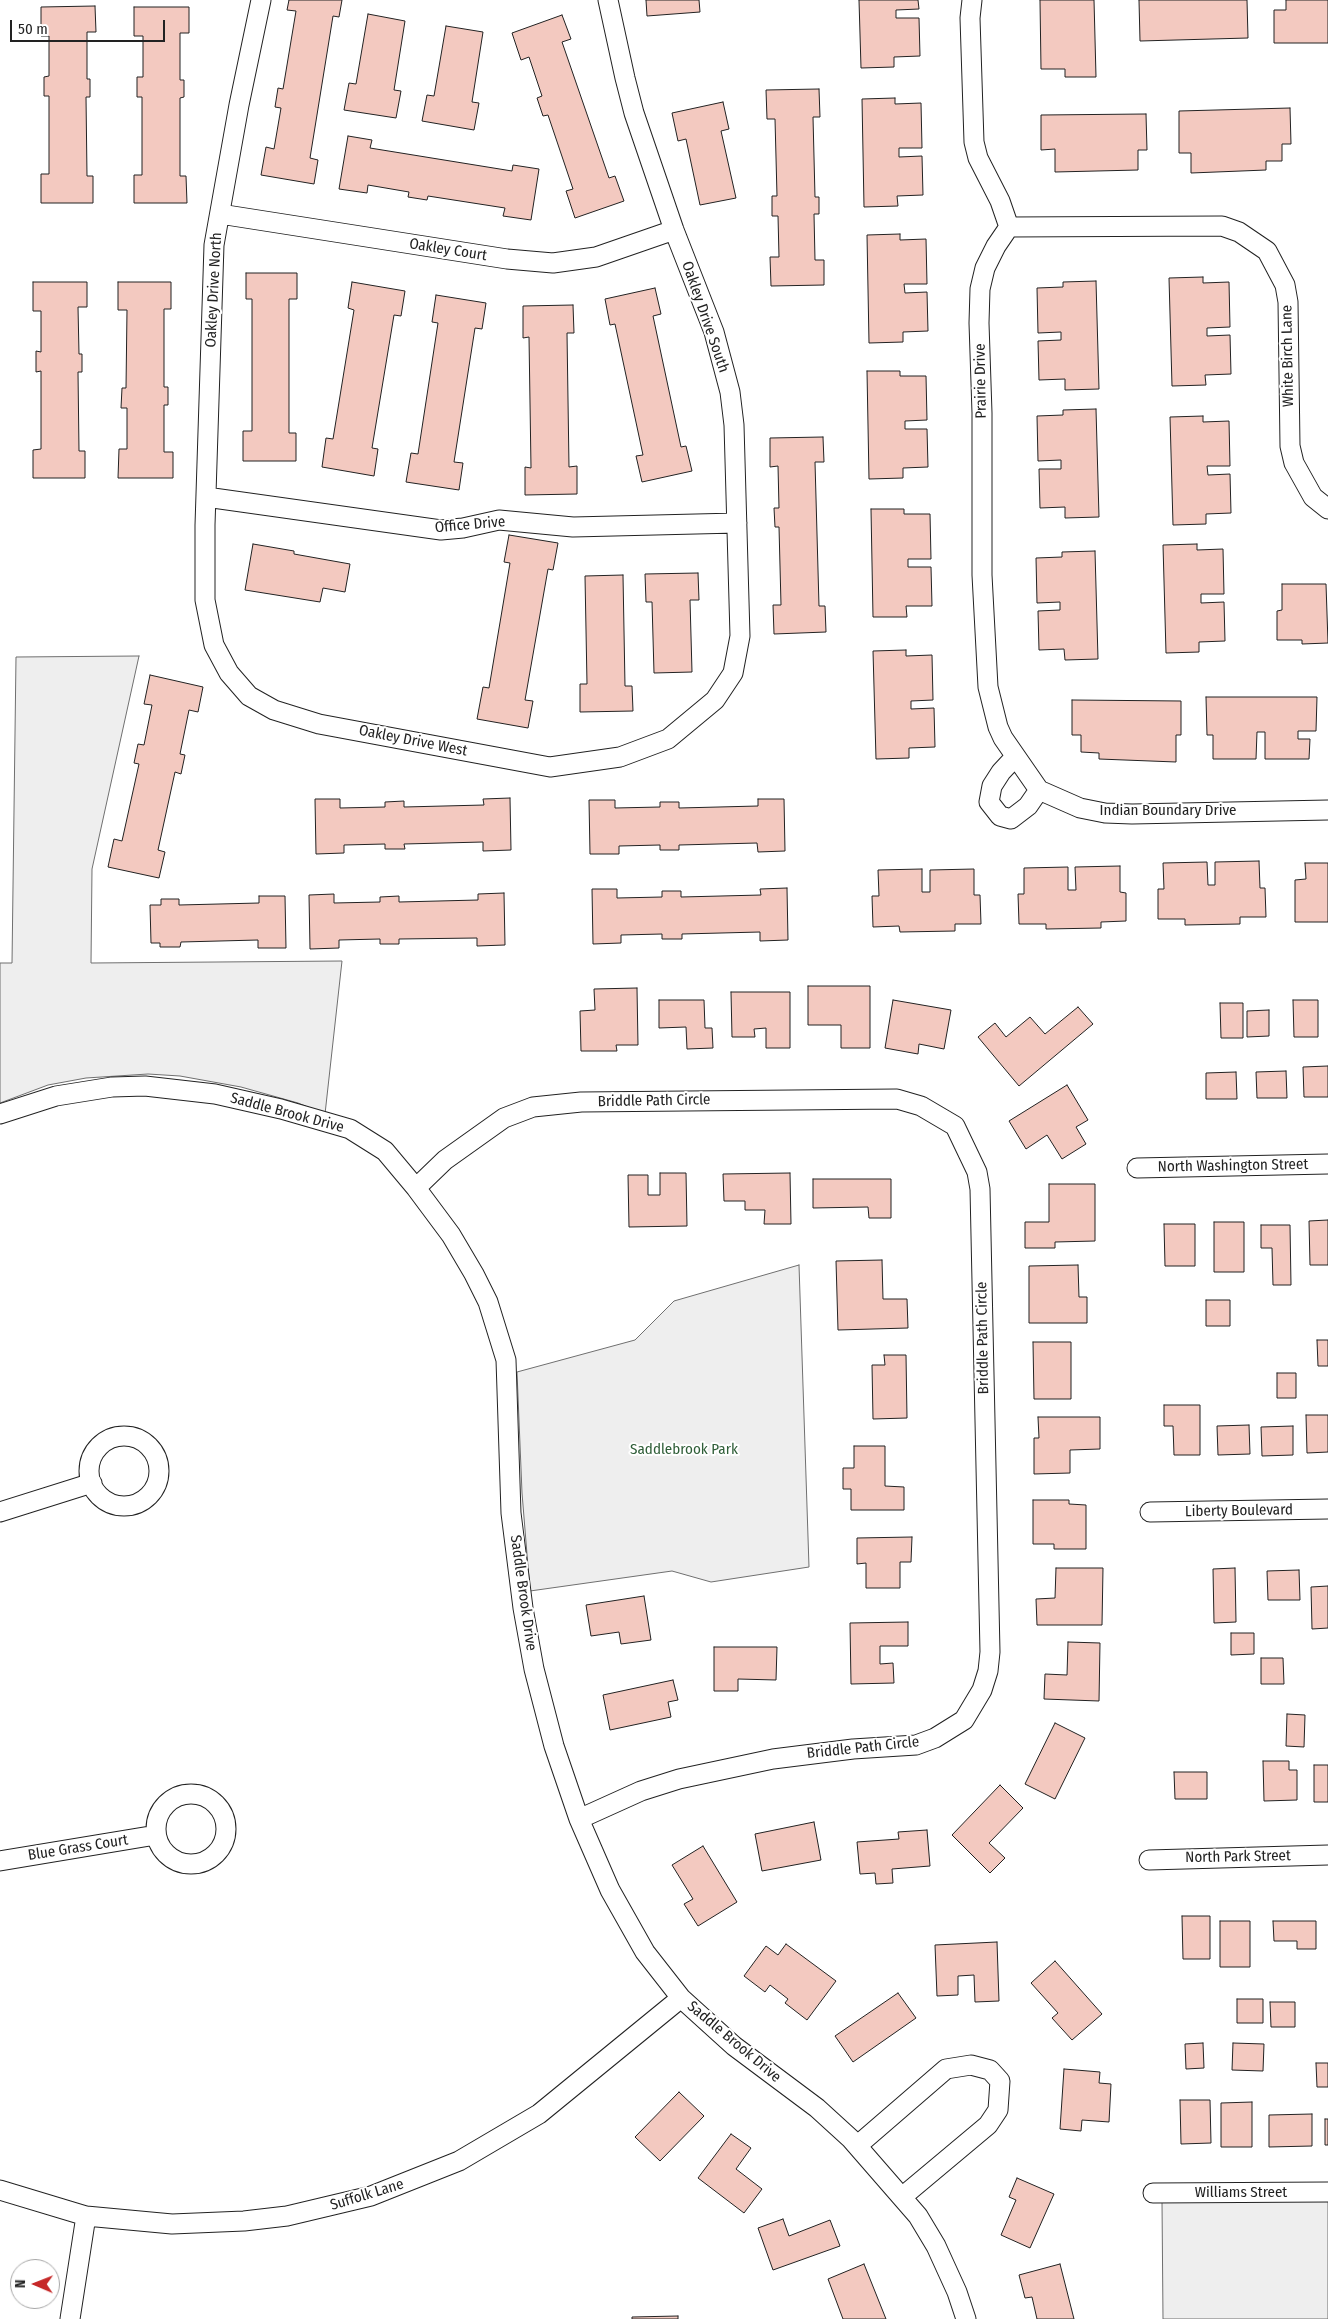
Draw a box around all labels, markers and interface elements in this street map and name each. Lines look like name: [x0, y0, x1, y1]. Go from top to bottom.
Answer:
scale bar: [12, 10, 168, 42]
text: 50 m: [18, 20, 48, 38]
street label: Oakley Drive North: [202, 232, 226, 348]
street label: Oakley Court: [408, 235, 488, 265]
street label: Oakley Drive South: [678, 259, 732, 375]
street label: White Birch Lane: [1278, 305, 1298, 407]
street label: Prairie Drive: [971, 343, 991, 419]
street label: Office Drive: [434, 513, 506, 537]
street label: Oakley Drive West: [357, 722, 469, 760]
street label: Indian Boundary Drive: [1100, 802, 1236, 820]
street label: Saddle Brook Drive: [228, 1089, 346, 1137]
street label: Briddle Path Circle: [597, 1091, 711, 1111]
street label: North Washington Street: [1158, 1156, 1308, 1176]
street label: Briddle Path Circle: [973, 1281, 993, 1395]
park label: Saddlebrook Park: [630, 1441, 738, 1459]
street label: Liberty Boulevard: [1185, 1501, 1293, 1521]
street label: Saddle Brook Drive: [506, 1534, 540, 1652]
street label: Briddle Path Circle: [806, 1733, 920, 1763]
street label: Blue Grass Court: [27, 1831, 129, 1865]
street label: North Park Street: [1185, 1847, 1291, 1867]
street label: Saddle Brook Drive: [683, 1998, 785, 2086]
street label: Suffolk Lane: [328, 2175, 406, 2215]
street label: Williams Street: [1195, 2184, 1287, 2202]
north arrow: [10, 2259, 60, 2309]
text: N: [12, 2279, 29, 2288]

